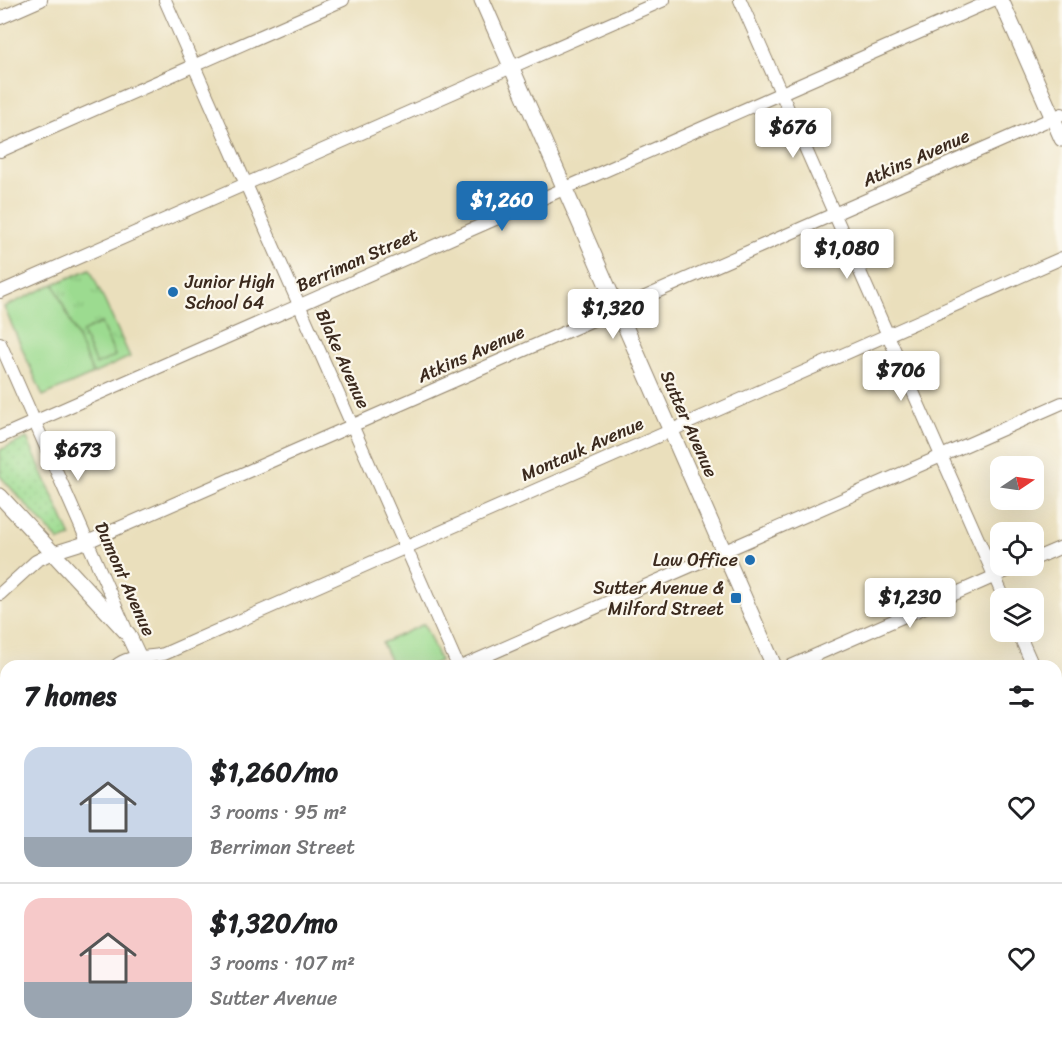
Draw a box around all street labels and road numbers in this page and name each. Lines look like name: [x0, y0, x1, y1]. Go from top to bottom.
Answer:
street label: Atkins Avenue: [856, 120, 975, 196]
street label: Berriman Street: [291, 219, 423, 301]
street label: Blake Avenue: [307, 304, 379, 414]
street label: Atkins Avenue: [411, 316, 530, 392]
street label: Sutter Avenue: [651, 365, 727, 483]
street label: Montauk Avenue: [515, 407, 649, 490]
street label: Dumont Avenue: [85, 517, 165, 641]

